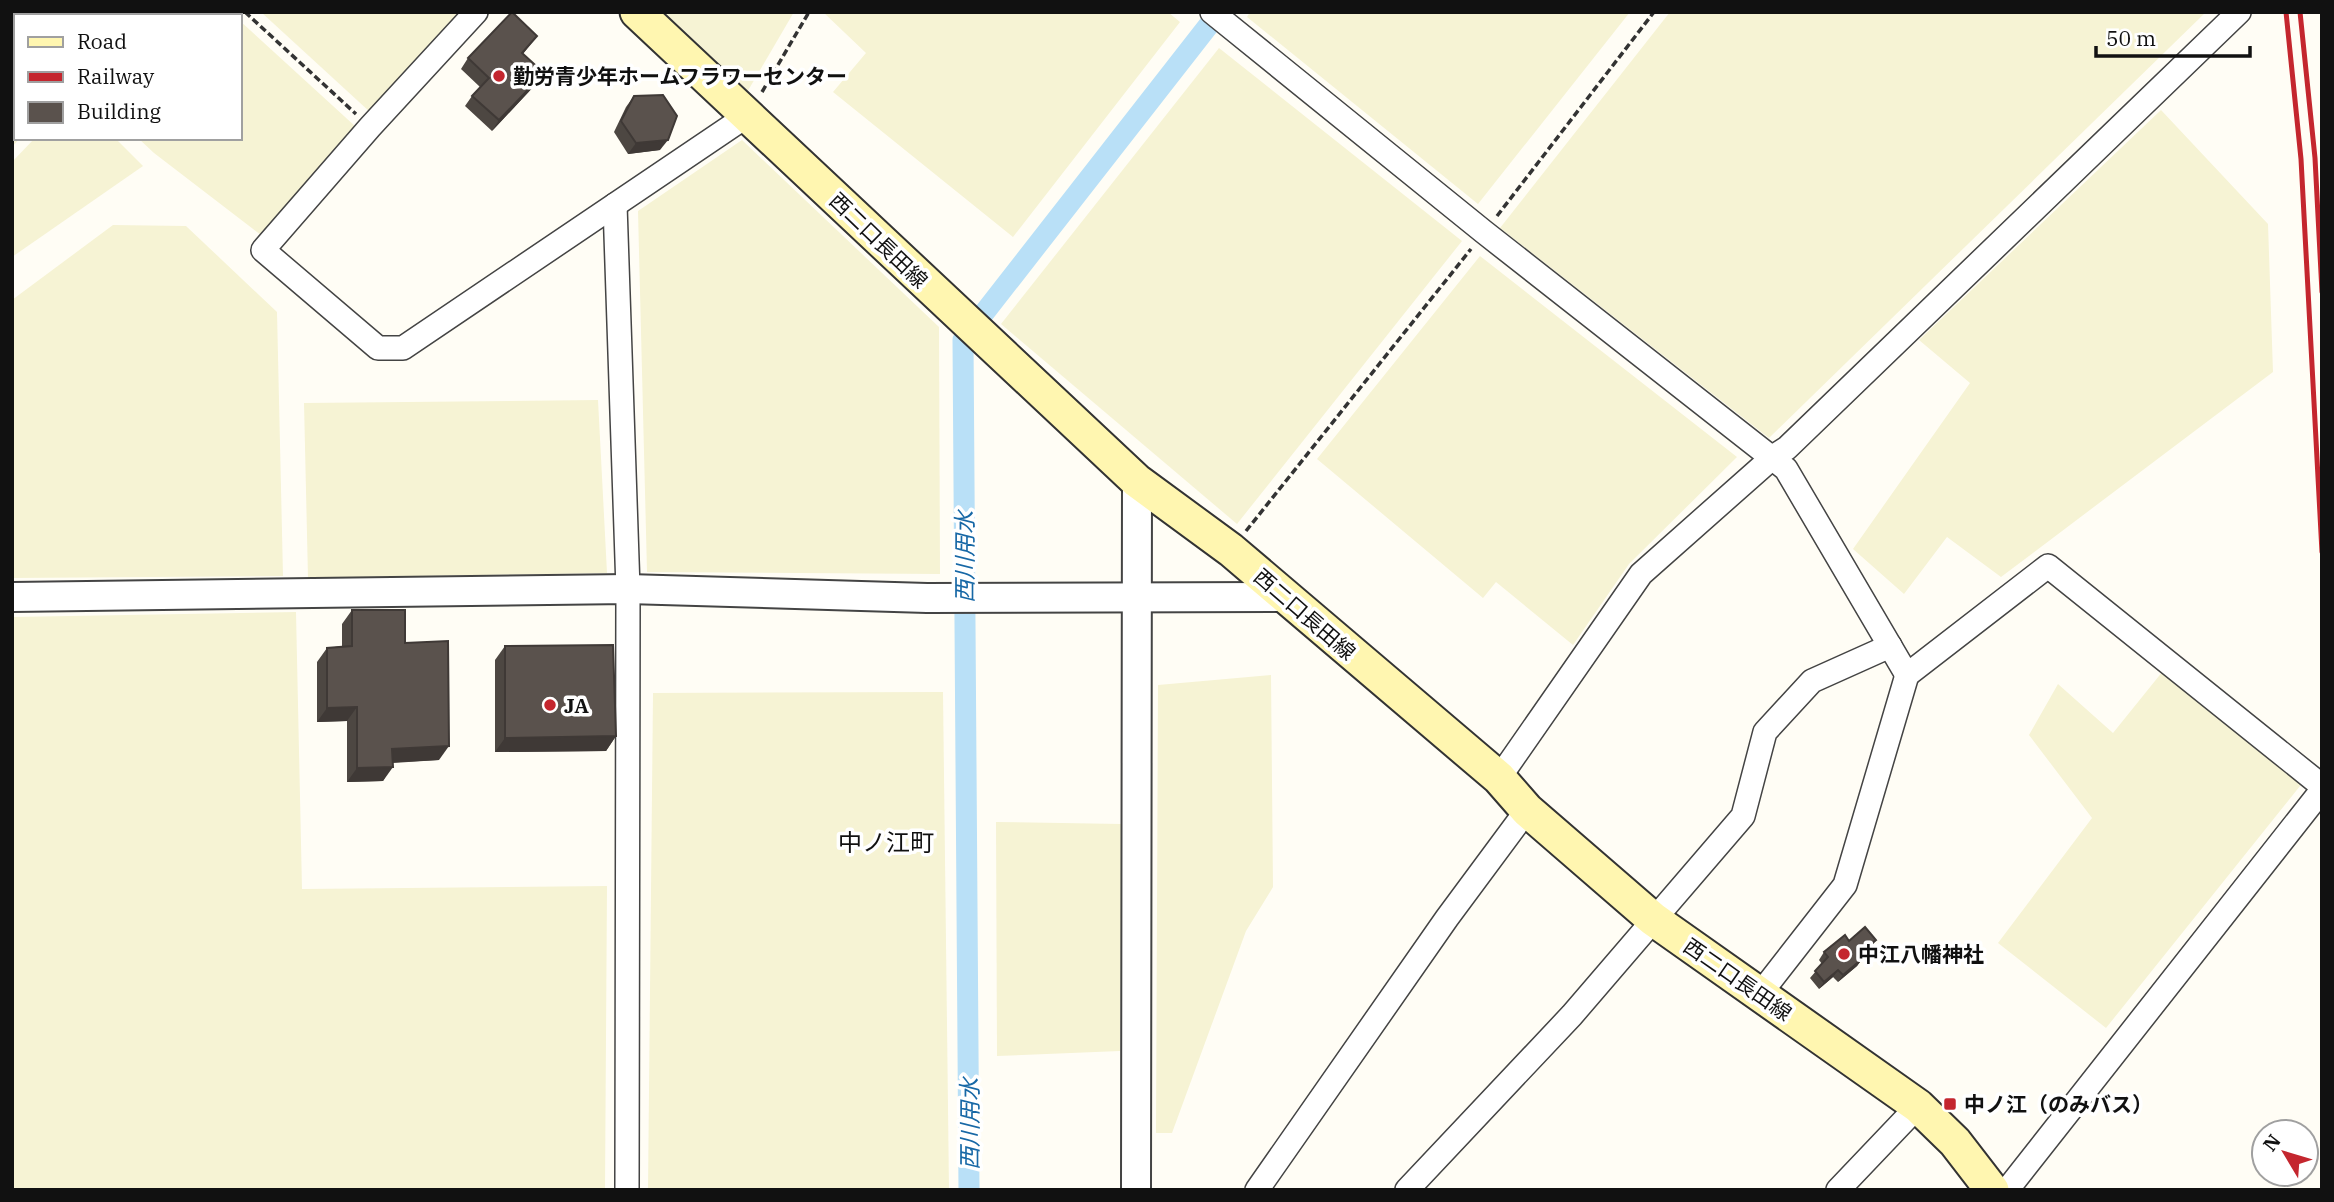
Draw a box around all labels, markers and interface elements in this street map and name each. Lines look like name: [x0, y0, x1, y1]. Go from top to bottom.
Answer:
legend: [14, 14, 242, 140]
scale bar: [2096, 14, 2250, 58]
text: 50 m: [2106, 24, 2156, 52]
text: Road: [77, 27, 127, 55]
text: Railway: [77, 62, 155, 90]
place label: 勤労青少年ホームフラワーセンター: [513, 62, 847, 90]
marker: 勤労青少年ホームフラワーセンター: [491, 68, 507, 84]
text: Building: [77, 97, 162, 125]
street label: 西二口長田線: [824, 186, 934, 294]
water label: 西川用水: [949, 508, 979, 603]
street label: 西二口長田線: [1248, 562, 1362, 666]
place label: JA: [564, 691, 589, 719]
marker: JA: [542, 697, 558, 713]
district label: 中ノ江町: [838, 826, 934, 858]
street label: 西二口長田線: [1678, 931, 1798, 1027]
place label: 中江八幡神社: [1858, 940, 1984, 968]
marker: 中江八幡神社: [1836, 946, 1852, 962]
water label: 西川用水: [954, 1075, 984, 1170]
place label: 中ノ江（のみバス）: [1964, 1090, 2153, 1118]
marker: 中ノ江（のみバス）: [1942, 1096, 1958, 1112]
north arrow: [2250, 1118, 2320, 1188]
text: N: [2258, 1129, 2286, 1156]

